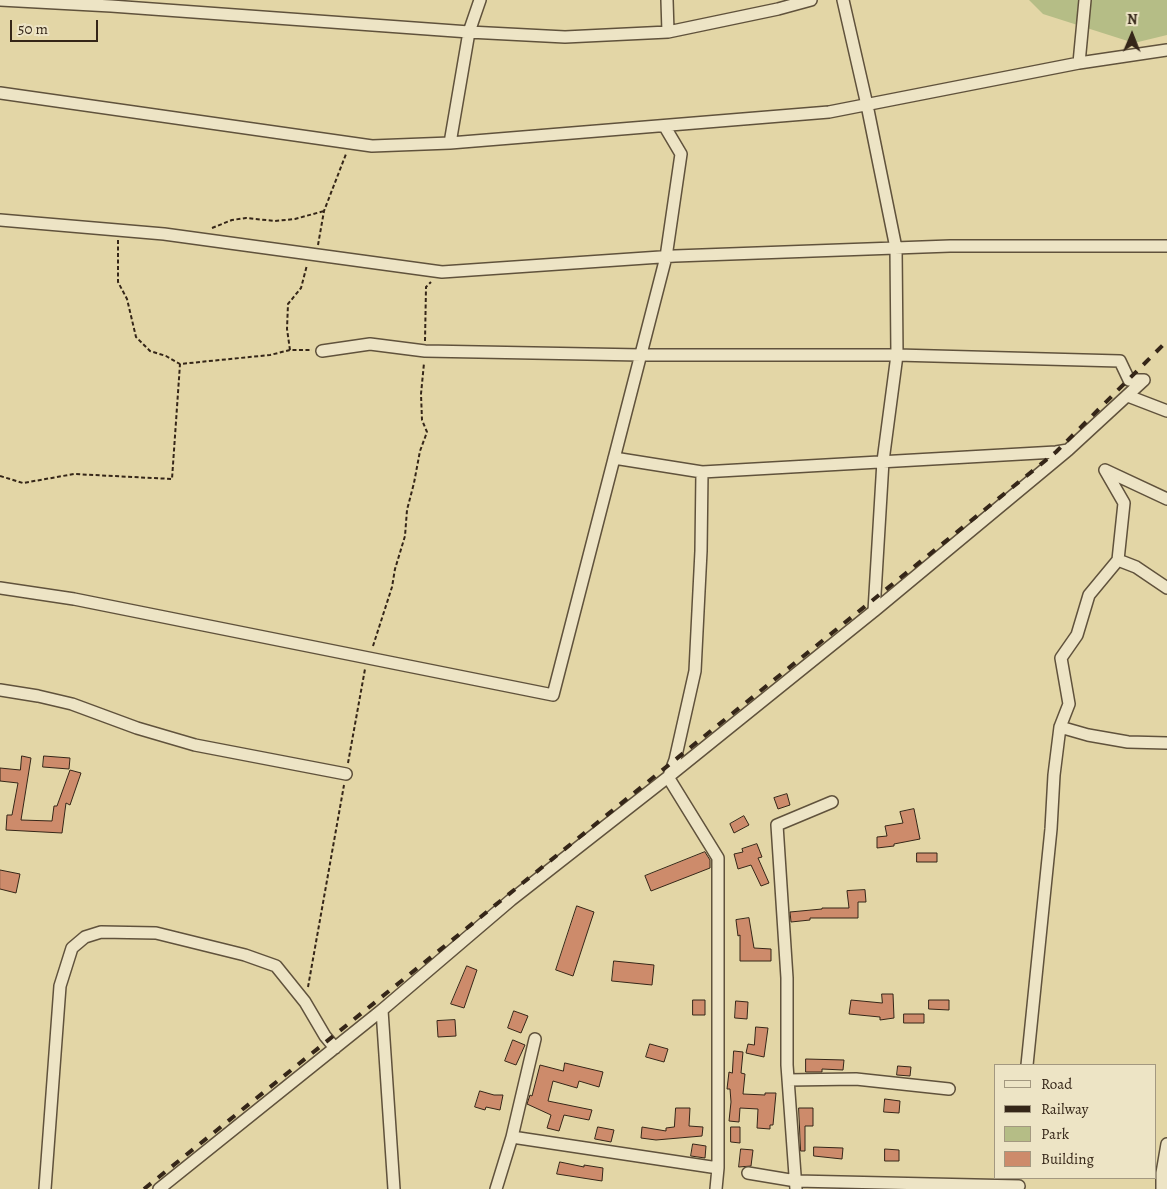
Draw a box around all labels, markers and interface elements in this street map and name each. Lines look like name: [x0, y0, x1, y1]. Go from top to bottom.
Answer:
scale bar: [12, 10, 100, 42]
north arrow: [1107, 10, 1157, 60]
text: N: [1127, 10, 1138, 29]
text: 50 m: [18, 19, 48, 39]
legend: [994, 1064, 1157, 1179]
text: Road: [1041, 1074, 1072, 1094]
text: Railway: [1041, 1099, 1088, 1119]
text: Park: [1041, 1124, 1069, 1144]
text: Building: [1041, 1149, 1094, 1169]

